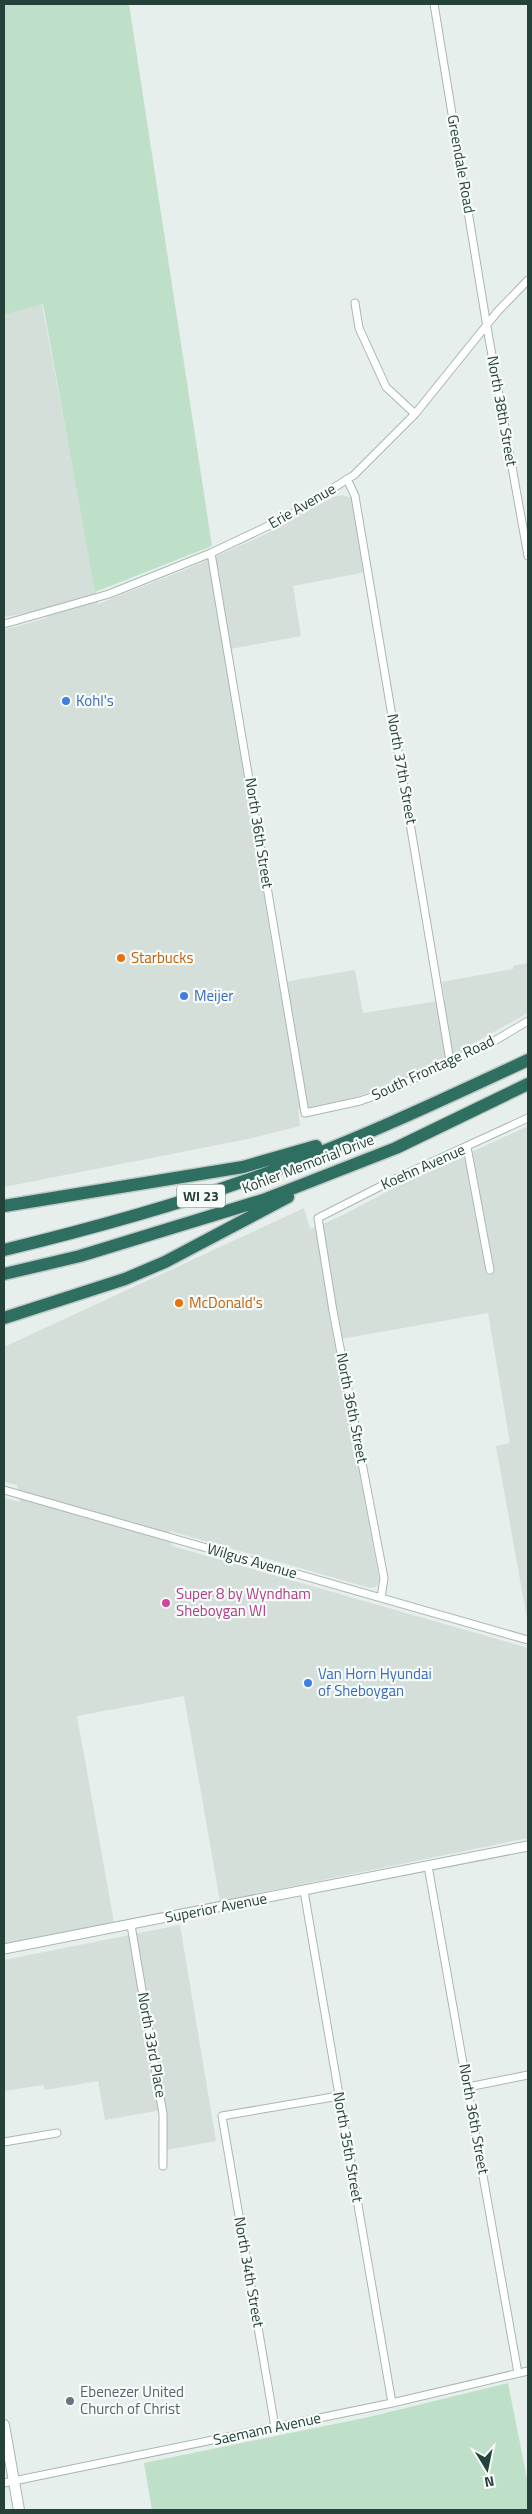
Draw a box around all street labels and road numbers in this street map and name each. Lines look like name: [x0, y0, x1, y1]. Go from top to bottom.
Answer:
street label: Greendale Road: [442, 113, 481, 215]
street label: North 38th Street: [481, 354, 524, 469]
street label: Erie Avenue: [264, 477, 340, 534]
street label: North 37th Street: [381, 712, 424, 827]
street label: North 36th Street: [239, 776, 280, 891]
street label: South Frontage Road: [368, 1029, 498, 1106]
street label: Kohler Memorial Drive: [238, 1128, 377, 1199]
street label: Koehn Avenue: [377, 1138, 469, 1195]
road number: WI 23: [177, 1184, 225, 1208]
street label: North 36th Street: [331, 1351, 375, 1466]
street label: Wilgus Avenue: [204, 1537, 300, 1584]
street label: Superior Avenue: [163, 1886, 269, 1929]
street label: North 33rd Place: [132, 1990, 173, 2099]
street label: North 36th Street: [453, 2062, 496, 2177]
street label: North 35th Street: [327, 2090, 370, 2205]
street label: North 34th Street: [228, 2215, 271, 2330]
street label: Saemann Avenue: [211, 2406, 323, 2451]

